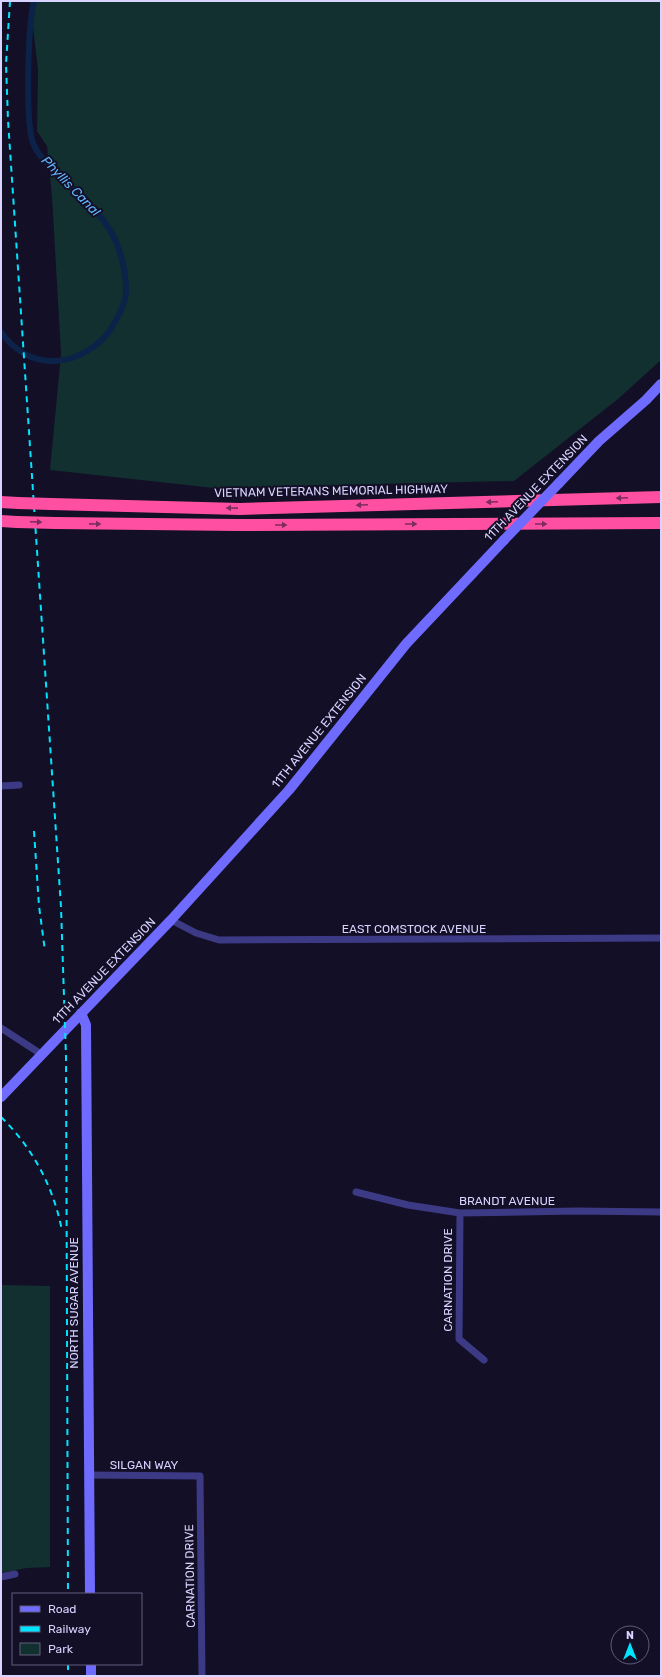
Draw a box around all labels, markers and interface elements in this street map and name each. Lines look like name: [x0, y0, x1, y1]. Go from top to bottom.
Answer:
water label: Phyllis Canal: [39, 153, 104, 220]
street label: 11TH AVENUE EXTENSION: [481, 432, 591, 544]
street label: VIETNAM VETERANS MEMORIAL HIGHWAY: [214, 482, 448, 500]
one-way arrow: [616, 495, 628, 502]
one-way arrow: [485, 499, 498, 505]
one-way arrow: [356, 502, 368, 509]
one-way arrow: [226, 505, 238, 512]
one-way arrow: [30, 519, 42, 526]
one-way arrow: [89, 521, 102, 527]
one-way arrow: [405, 521, 418, 527]
one-way arrow: [535, 521, 548, 527]
one-way arrow: [275, 522, 288, 528]
street label: 11TH AVENUE EXTENSION: [269, 671, 369, 791]
street label: 11TH AVENUE EXTENSION: [49, 915, 159, 1027]
street label: EAST COMSTOCK AVENUE: [342, 922, 486, 936]
street label: BRANDT AVENUE: [459, 1194, 555, 1208]
street label: CARNATION DRIVE: [441, 1228, 455, 1332]
street label: NORTH SUGAR AVENUE: [67, 1237, 81, 1369]
street label: SILGAN WAY: [110, 1458, 179, 1472]
street label: CARNATION DRIVE: [182, 1524, 198, 1628]
legend: [12, 1593, 142, 1665]
text: Road: [48, 1602, 76, 1616]
text: Railway: [48, 1622, 91, 1636]
north arrow: [610, 1625, 650, 1665]
text: N: [626, 1629, 634, 1642]
text: Park: [48, 1642, 74, 1656]

